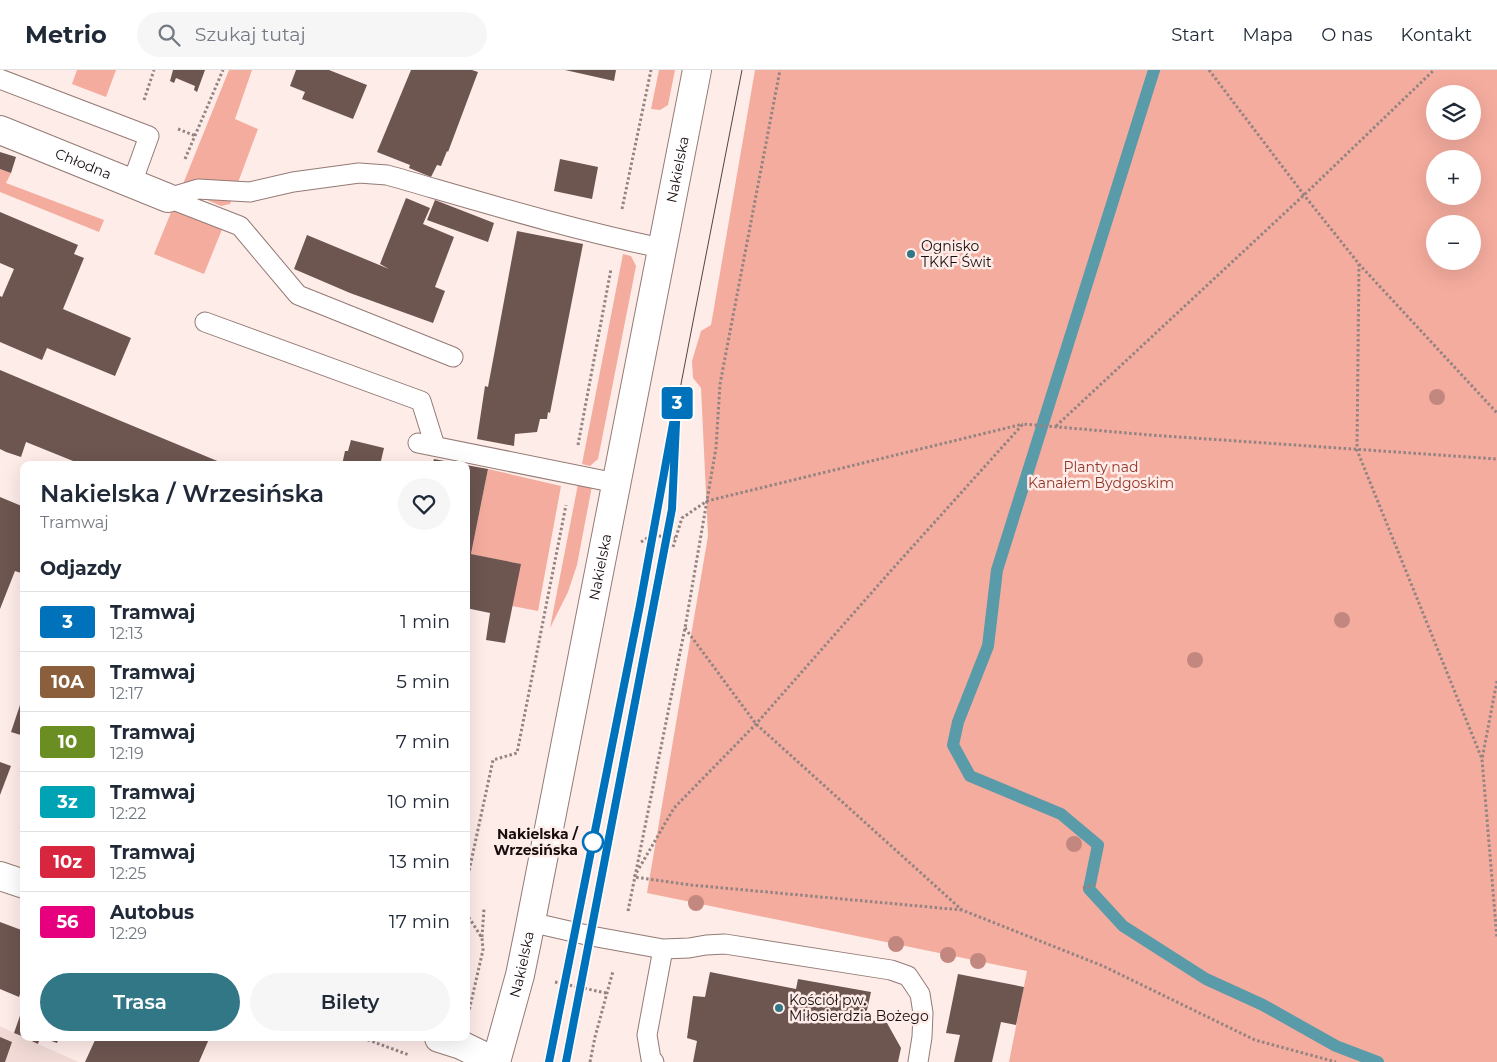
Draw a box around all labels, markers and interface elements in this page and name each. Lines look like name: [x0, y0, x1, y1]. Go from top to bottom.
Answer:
search box: [137, 12, 487, 57]
text: Metrio: [25, 20, 107, 49]
icon: search: [155, 21, 183, 49]
text: Szukaj tutaj: [195, 23, 306, 46]
text: Start: [1171, 24, 1215, 46]
text: Mapa: [1243, 24, 1293, 46]
text: O nas: [1321, 24, 1373, 46]
text: Kontakt: [1401, 24, 1472, 46]
map controls: [1426, 85, 1481, 270]
button: layers: [1426, 85, 1481, 140]
street label: Nakielska: [662, 135, 693, 204]
street label: Chłodna: [53, 144, 114, 183]
button: +: [1426, 150, 1481, 205]
button: −: [1426, 215, 1481, 270]
place label: Ognisko TKKF Świt: [921, 237, 992, 271]
marker: Ognisko TKKF Świt: [905, 248, 917, 260]
line badge: 3: [661, 387, 693, 419]
text: 3: [672, 392, 682, 414]
park label: Planty nad Kanałem Bydgoskim: [1028, 458, 1174, 492]
button: heart: [398, 478, 450, 530]
text: Nakielska / Wrzesińska: [40, 479, 324, 508]
text: Tramwaj: [40, 513, 109, 532]
street label: Nakielska: [585, 532, 615, 602]
text: Odjazdy: [40, 557, 121, 580]
text: Tramwaj: [110, 601, 195, 624]
text: 1 min: [400, 610, 450, 633]
text: 3: [62, 611, 73, 633]
text: 12:13: [110, 624, 143, 643]
text: Tramwaj: [110, 661, 195, 684]
text: 5 min: [396, 670, 450, 693]
text: 10A: [51, 671, 84, 693]
text: 12:17: [110, 684, 143, 703]
text: Tramwaj: [110, 721, 195, 744]
text: 7 min: [396, 730, 450, 753]
text: 10: [58, 731, 77, 753]
text: 12:19: [110, 744, 144, 763]
text: Tramwaj: [110, 781, 195, 804]
text: 10 min: [387, 790, 450, 813]
text: 3z: [57, 791, 78, 813]
text: 12:22: [110, 804, 146, 823]
place label: Nakielska / Wrzesińska: [493, 825, 580, 859]
marker: Nakielska / Wrzesińska: [582, 831, 604, 853]
text: Tramwaj: [110, 841, 195, 864]
text: 13 min: [389, 850, 450, 873]
text: 10z: [53, 851, 82, 873]
text: 12:25: [110, 864, 146, 883]
text: Autobus: [110, 901, 194, 924]
text: 17 min: [389, 910, 450, 933]
text: 56: [56, 911, 79, 933]
text: 12:29: [110, 924, 147, 943]
street label: Nakielska: [505, 930, 538, 1000]
button: Trasa: [40, 973, 240, 1031]
button: Bilety: [250, 973, 450, 1031]
place label: Kościół pw. Miłosierdzia Bożego: [789, 991, 929, 1025]
marker: Kościół pw. Miłosierdzia Bożego: [773, 1002, 785, 1014]

